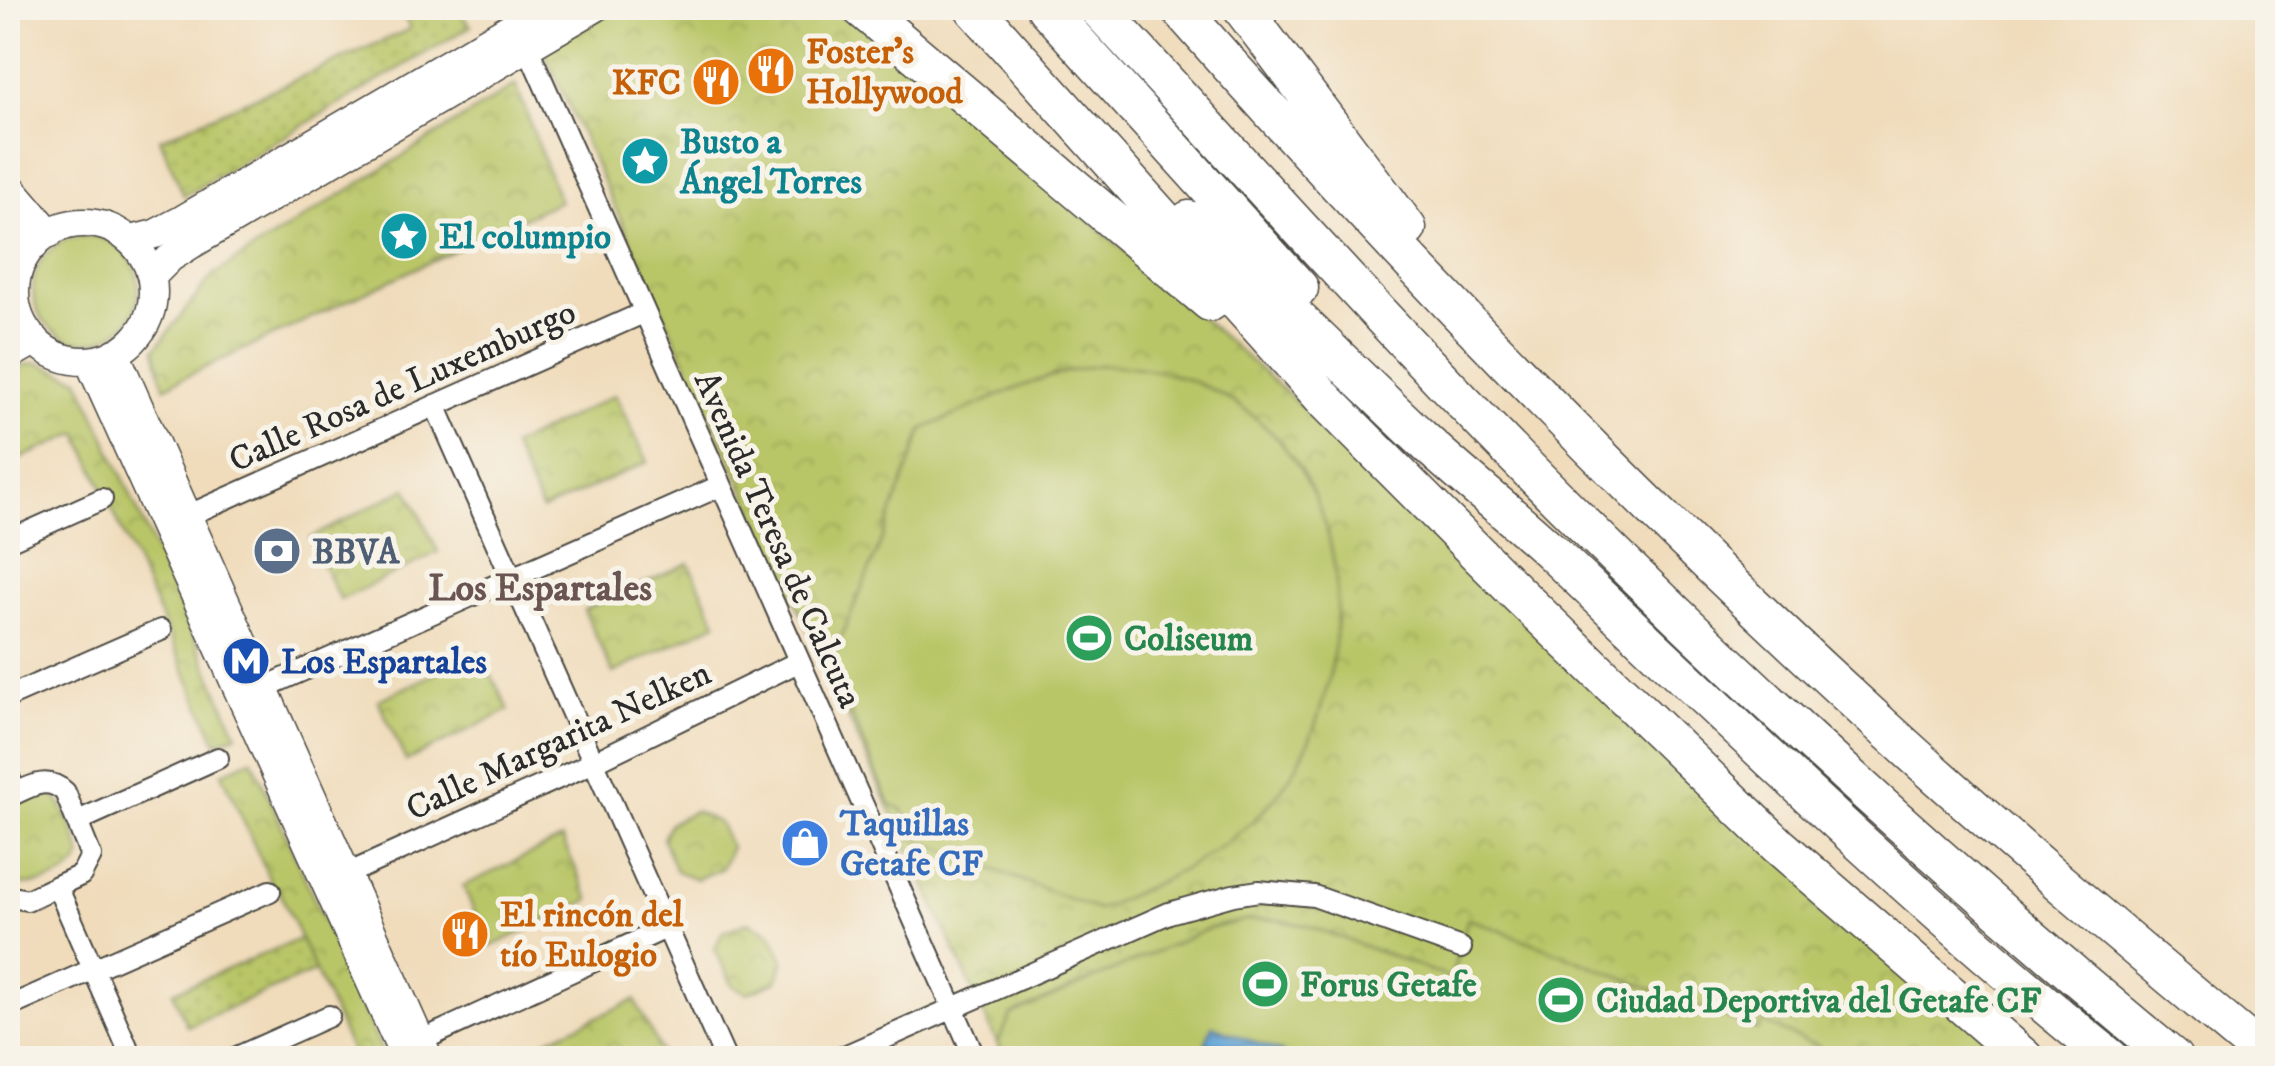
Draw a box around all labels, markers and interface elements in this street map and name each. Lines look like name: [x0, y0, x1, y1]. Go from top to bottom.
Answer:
place label: Foster's Hollywood: [806, 31, 963, 115]
restaurant icon: Foster's Hollywood: [745, 45, 797, 97]
restaurant icon: KFC: [690, 56, 742, 108]
place label: KFC: [612, 62, 681, 106]
place label: Busto a Ángel Torres: [679, 121, 862, 205]
place icon: Busto a Ángel Torres: [619, 135, 671, 187]
place icon: El columpio: [378, 210, 430, 262]
place label: El columpio: [439, 216, 611, 260]
street label: Calle Rosa de Luxemburgo: [223, 290, 583, 483]
street label: Avenida Teresa de Calcuta: [683, 365, 871, 715]
bank icon: BBVA: [251, 525, 303, 577]
place label: BBVA: [312, 531, 401, 575]
district label: Los Espartales: [428, 565, 652, 613]
sports icon: Coliseum: [1063, 612, 1115, 664]
place label: Coliseum: [1124, 618, 1253, 662]
metro station icon: Los Espartales: [220, 635, 272, 687]
place label: Los Espartales: [281, 641, 487, 685]
street label: Calle Margarita Nelken: [399, 652, 718, 832]
place label: Taquillas Getafe CF: [839, 803, 983, 887]
shop icon: Taquillas Getafe CF: [779, 817, 831, 869]
place label: El rincón del tío Eulogio: [500, 894, 684, 978]
restaurant icon: El rincón del tío Eulogio: [439, 908, 491, 960]
sports icon: Forus Getafe: [1239, 958, 1291, 1010]
place label: Forus Getafe: [1300, 964, 1477, 1008]
sports icon: Ciudad Deportiva del Getafe CF: [1535, 974, 1587, 1026]
place label: Ciudad Deportiva del Getafe CF: [1596, 980, 2042, 1024]

